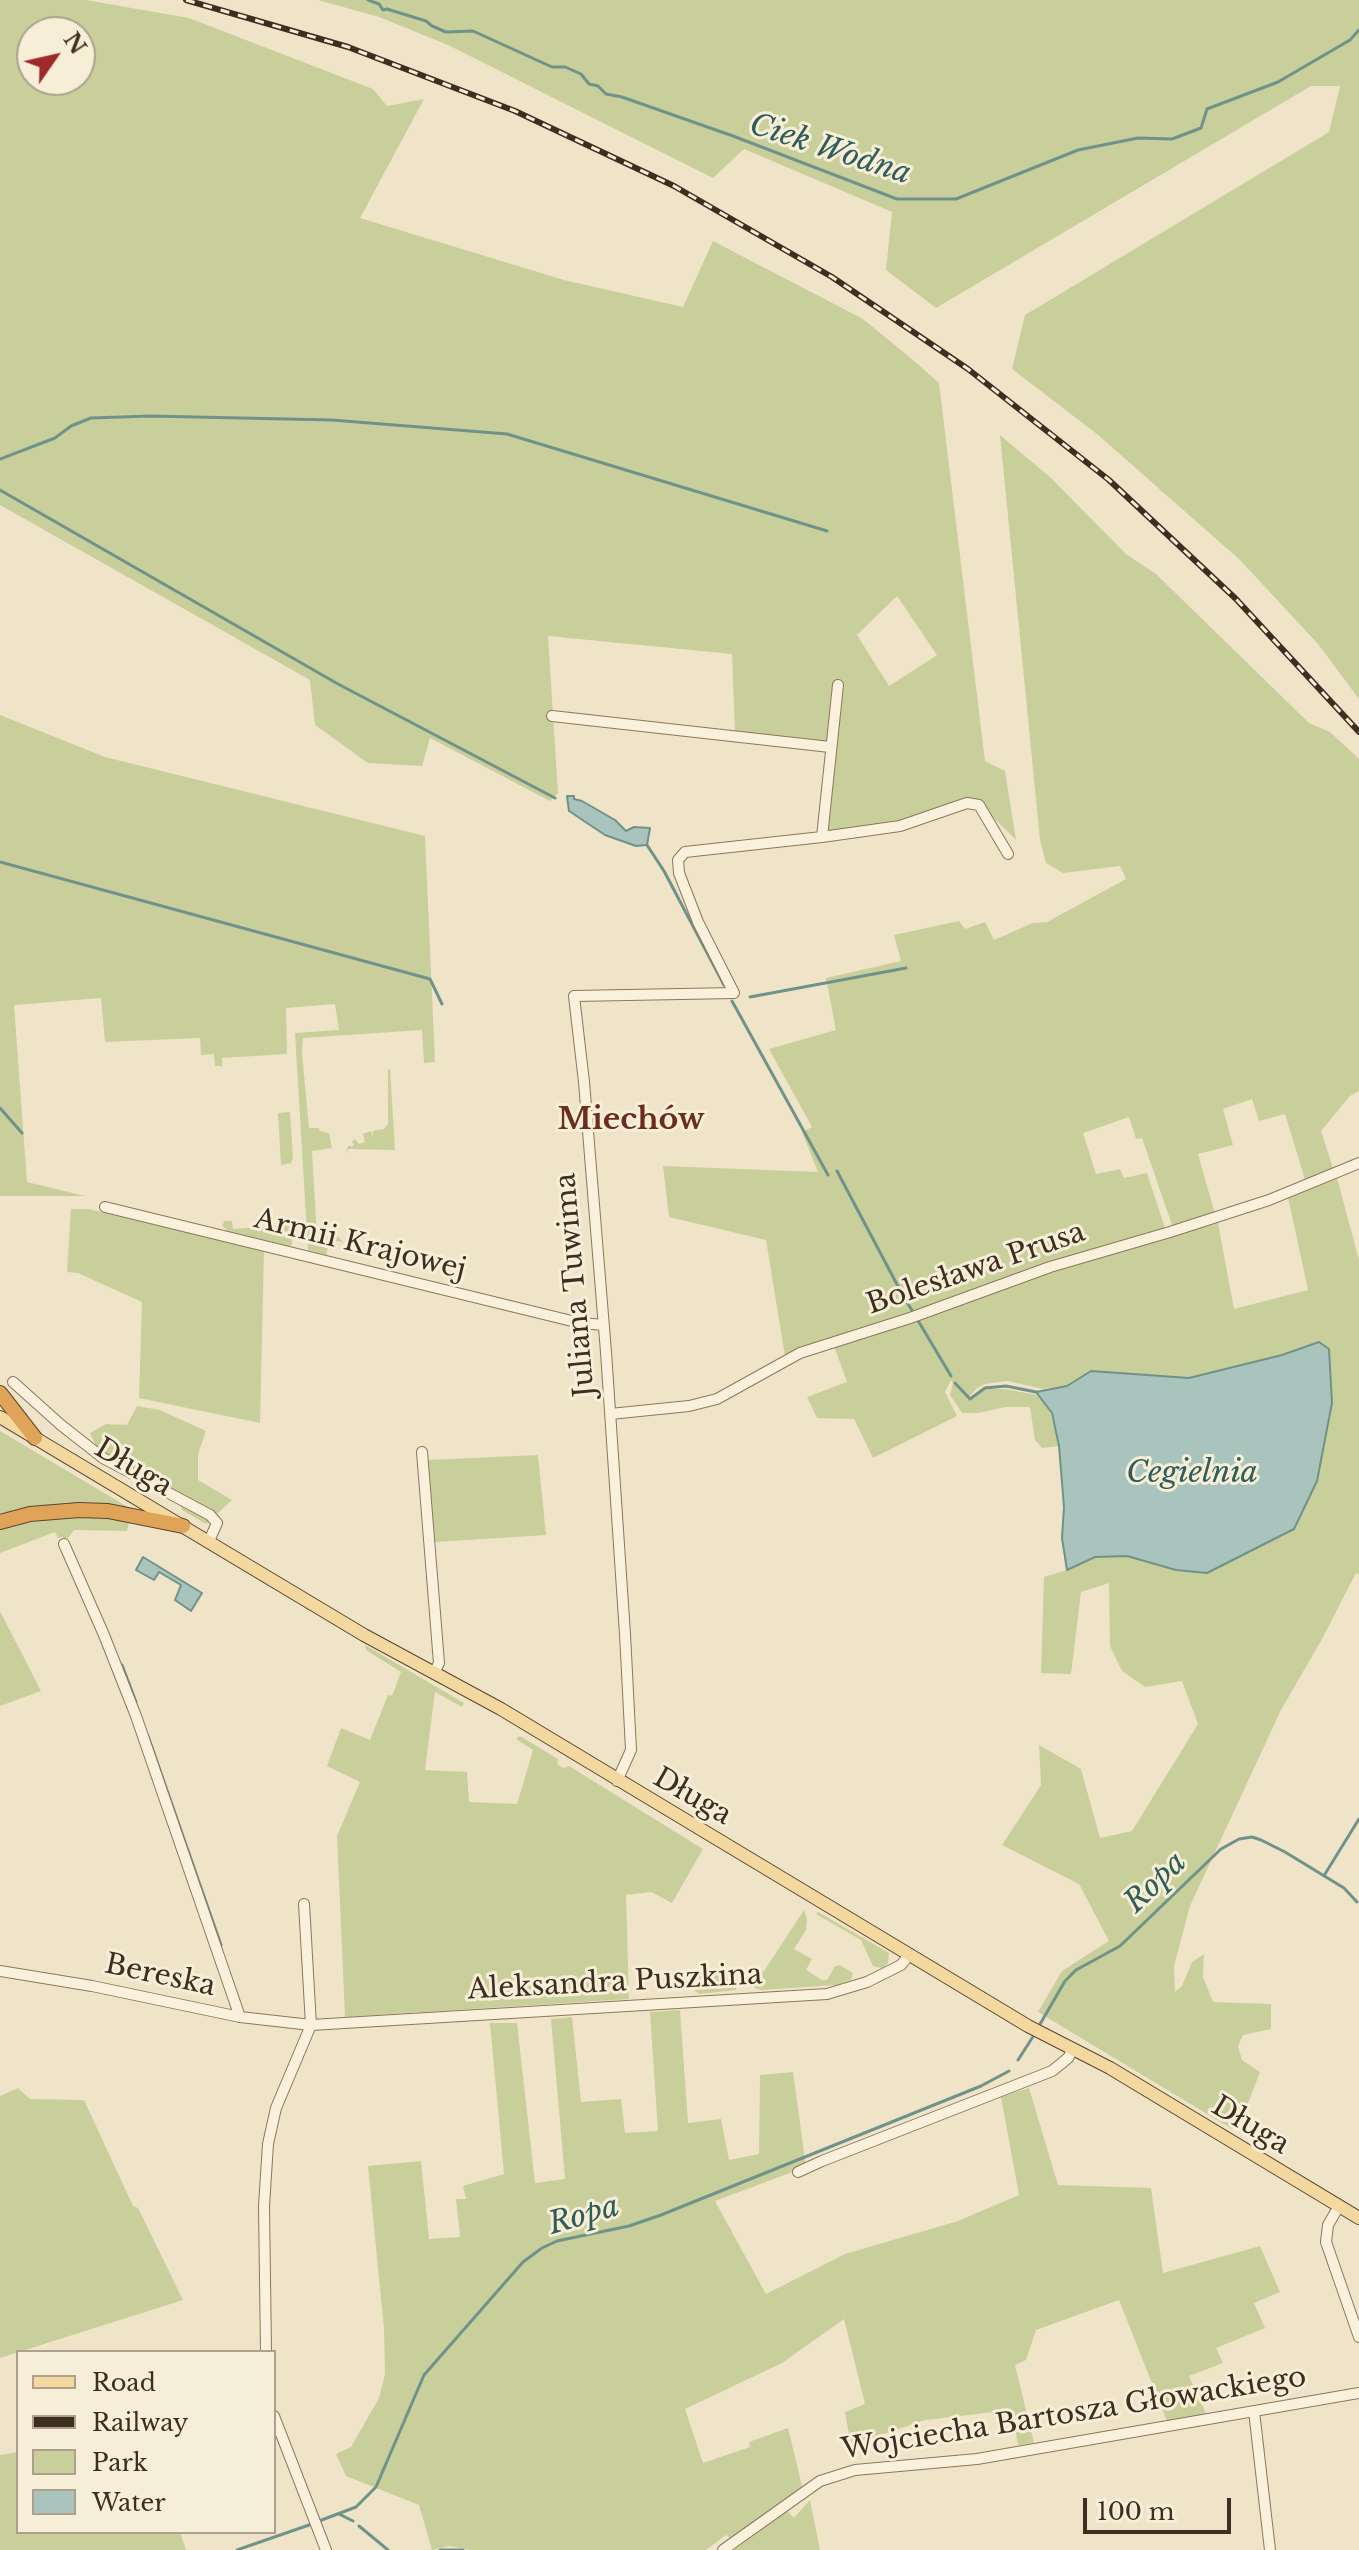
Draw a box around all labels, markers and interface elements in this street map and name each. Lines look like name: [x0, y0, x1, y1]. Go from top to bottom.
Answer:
north arrow: [16, 16, 96, 96]
text: N: [58, 27, 92, 60]
water label: Ciek Wodna: [745, 107, 915, 193]
district label: Miechów: [558, 1103, 704, 1139]
street label: Juliana Tuwima: [549, 1172, 603, 1398]
street label: Armii Krajowej: [251, 1202, 469, 1288]
street label: Bolesława Prusa: [863, 1216, 1089, 1322]
street label: Długa: [88, 1432, 178, 1504]
water label: Cegielnia: [1126, 1456, 1258, 1492]
street label: Długa: [647, 1761, 737, 1833]
water label: Ropa: [1118, 1845, 1194, 1921]
street label: Bereska: [102, 1948, 218, 2004]
street label: Aleksandra Puszkina: [467, 1958, 763, 2008]
street label: Długa: [1205, 2090, 1295, 2162]
water label: Ropa: [545, 2189, 623, 2243]
legend: [16, 2350, 276, 2534]
street label: Wojciecha Bartosza Głowackiego: [839, 2361, 1309, 2467]
text: Road: [92, 2368, 156, 2397]
text: Railway: [92, 2408, 188, 2437]
text: Park: [92, 2448, 148, 2477]
scale bar: [1087, 2482, 1235, 2532]
text: Water: [92, 2488, 166, 2517]
text: 100 m: [1097, 2497, 1175, 2526]

